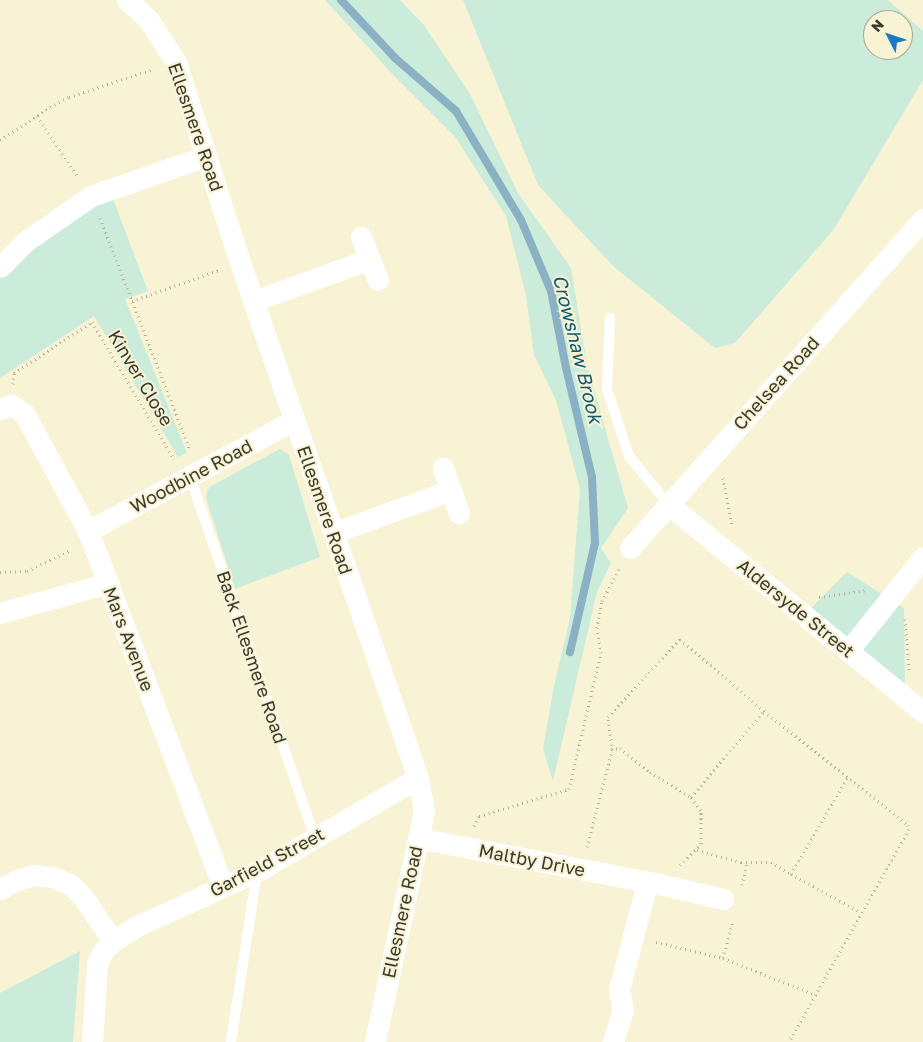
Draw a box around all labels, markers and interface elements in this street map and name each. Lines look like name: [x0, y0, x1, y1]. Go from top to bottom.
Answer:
north arrow: [863, 10, 913, 60]
text: N: [867, 16, 887, 35]
street label: Ellesmere Road: [164, 60, 228, 194]
water label: Crowshaw Brook: [548, 272, 608, 426]
street label: Kinver Close: [104, 326, 178, 430]
street label: Chelsea Road: [728, 332, 824, 434]
street label: Woodbine Road: [126, 435, 256, 517]
street label: Ellesmere Road: [293, 443, 357, 577]
street label: Aldersyde Street: [733, 554, 859, 662]
street label: Back Ellesmere Road: [212, 568, 292, 746]
street label: Mars Avenue: [99, 584, 159, 694]
street label: Garfield Street: [206, 823, 328, 901]
street label: Maltby Drive: [477, 839, 587, 881]
street label: Ellesmere Road: [377, 844, 427, 980]

